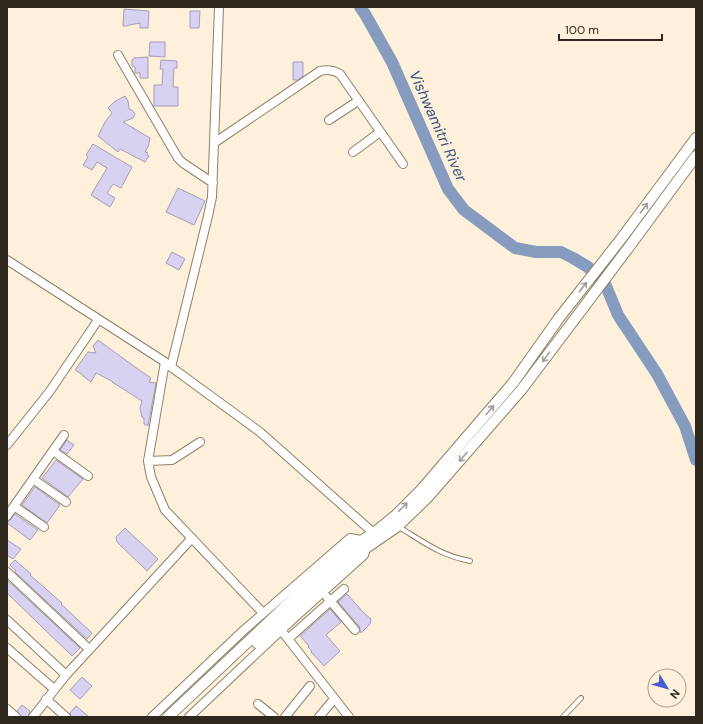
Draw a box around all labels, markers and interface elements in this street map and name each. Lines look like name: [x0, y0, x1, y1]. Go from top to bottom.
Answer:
scale bar: [559, 16, 662, 42]
text: 100 m: [565, 22, 599, 38]
water label: Vishwamitri River: [404, 67, 472, 185]
one-way arrow: [640, 203, 648, 214]
one-way arrow: [579, 281, 588, 292]
one-way arrow: [542, 351, 550, 362]
one-way arrow: [485, 405, 494, 415]
one-way arrow: [458, 452, 467, 462]
one-way arrow: [398, 502, 408, 512]
north arrow: [647, 668, 687, 708]
text: N: [667, 687, 683, 701]

